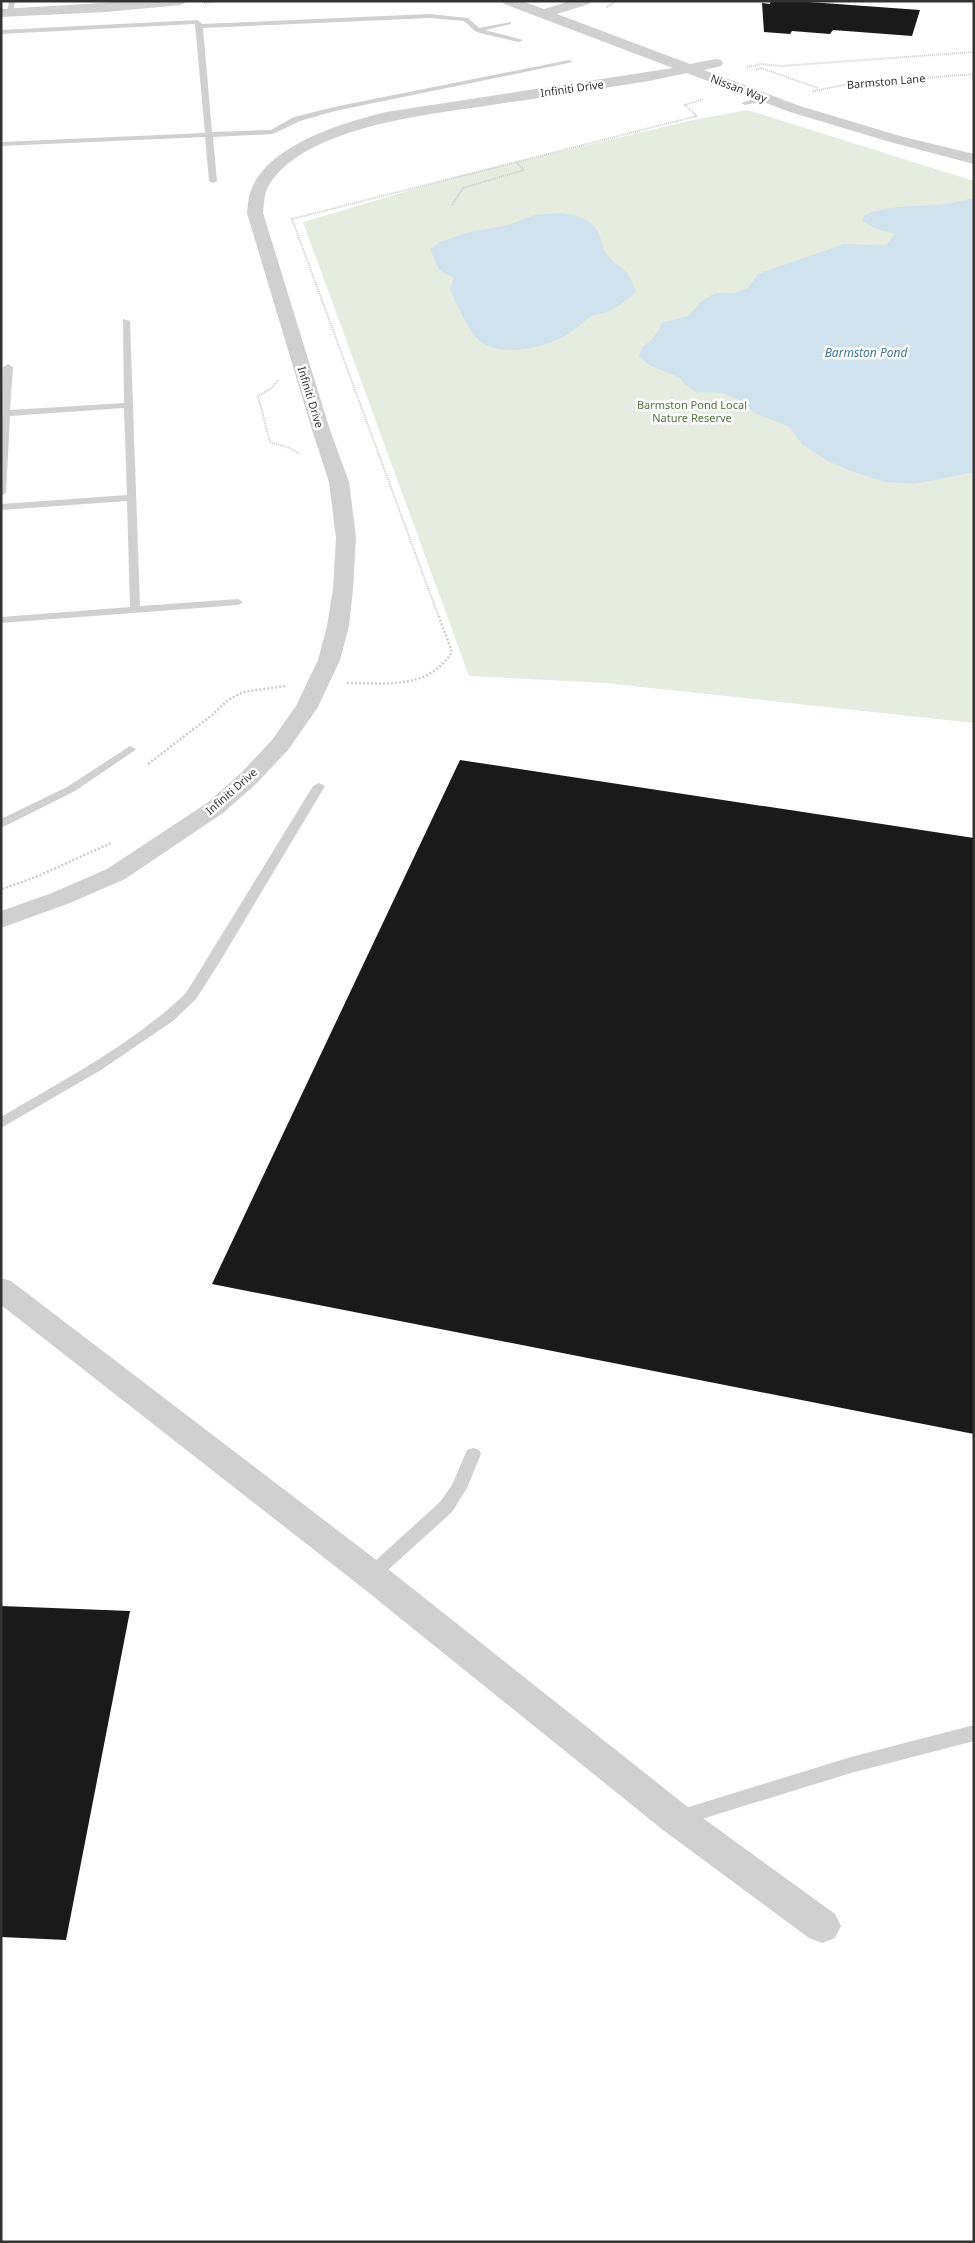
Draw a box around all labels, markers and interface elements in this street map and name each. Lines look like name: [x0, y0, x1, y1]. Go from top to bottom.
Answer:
street label: Nissan Way: [709, 70, 770, 106]
street label: Barmston Lane: [846, 70, 926, 92]
street label: Infiniti Drive: [539, 76, 605, 100]
water label: Barmston Pond: [825, 344, 908, 361]
street label: Infiniti Drive: [295, 364, 327, 430]
park label: Barmston Pond Local Nature Reserve: [637, 397, 747, 425]
street label: Infiniti Drive: [202, 764, 260, 818]

